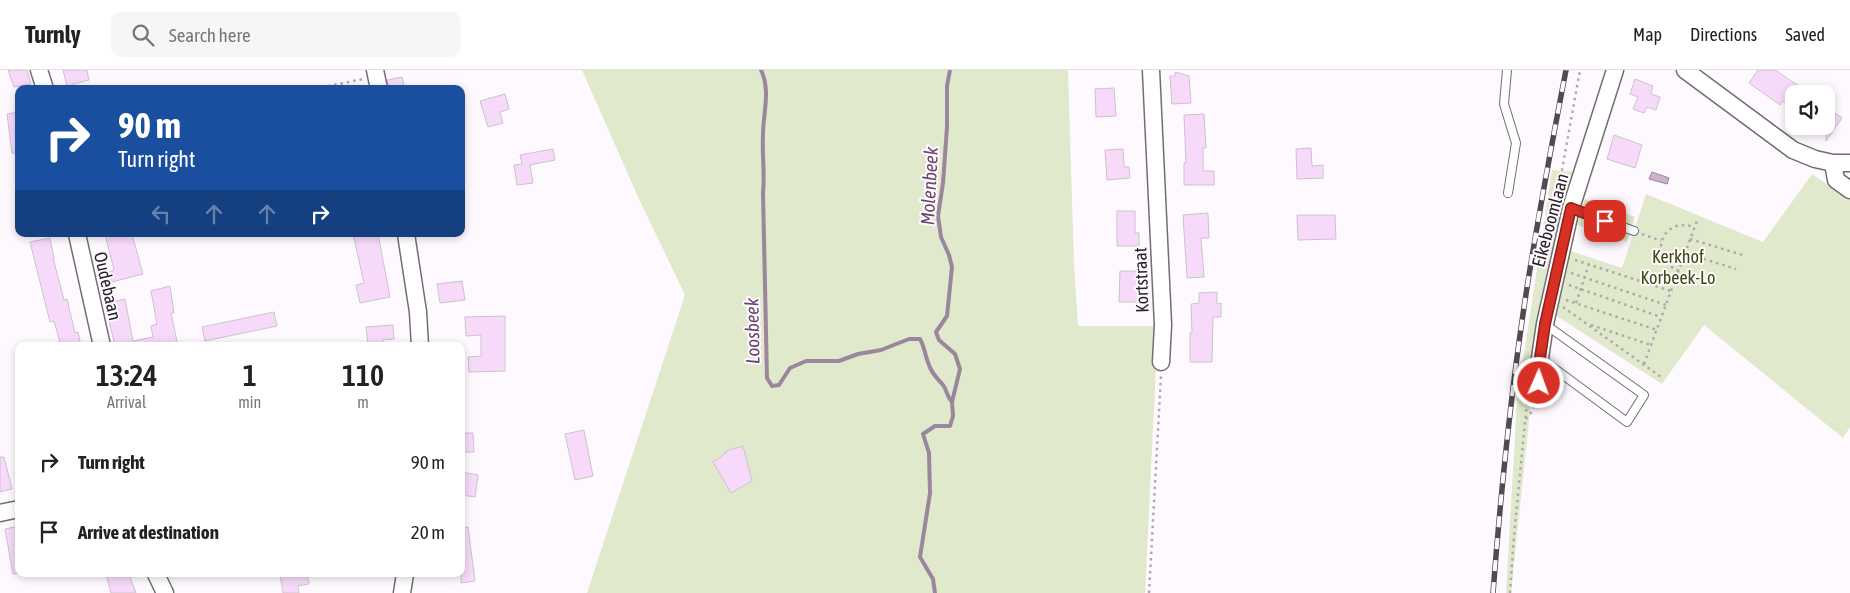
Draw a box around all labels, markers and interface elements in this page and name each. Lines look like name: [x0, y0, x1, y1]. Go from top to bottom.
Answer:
search box: [111, 12, 461, 57]
text: Turnly: [25, 21, 81, 48]
icon: search: [129, 21, 157, 49]
text: Search here: [169, 24, 251, 46]
text: Map: [1633, 24, 1662, 45]
text: Directions: [1690, 24, 1757, 45]
text: Saved: [1785, 24, 1825, 45]
map controls: [1785, 85, 1835, 135]
button: sound: [1785, 85, 1835, 135]
icon: right: [35, 105, 100, 170]
text: 90 m: [118, 105, 181, 145]
text: Turn right: [118, 146, 195, 172]
water label: Molenbeek: [916, 146, 942, 226]
street label: Eikeboomlaan: [1527, 171, 1573, 269]
icon: left: [147, 200, 175, 228]
icon: ahead: [200, 200, 228, 228]
icon: ahead: [253, 200, 281, 228]
icon: right: [306, 200, 334, 228]
pin: [1584, 200, 1626, 242]
icon: arrive: [1591, 207, 1619, 235]
park label: Kerkhof Korbeek-Lo: [1641, 246, 1715, 288]
street label: Kortstraat: [1129, 247, 1153, 313]
street label: Oudebaan: [90, 250, 126, 322]
water label: Loosbeek: [740, 297, 764, 364]
position arrow: [1512, 356, 1564, 408]
text: 13:24: [96, 358, 157, 392]
text: 1: [243, 358, 257, 392]
text: 110: [342, 358, 384, 392]
text: Arrival: [107, 393, 146, 411]
text: min: [238, 393, 261, 411]
text: m: [357, 393, 369, 411]
icon: right: [35, 448, 63, 476]
text: Turn right: [78, 451, 145, 473]
text: 90 m: [411, 451, 445, 473]
icon: arrive: [35, 518, 63, 546]
text: Arrive at destination: [78, 521, 219, 543]
text: 20 m: [411, 521, 445, 543]

